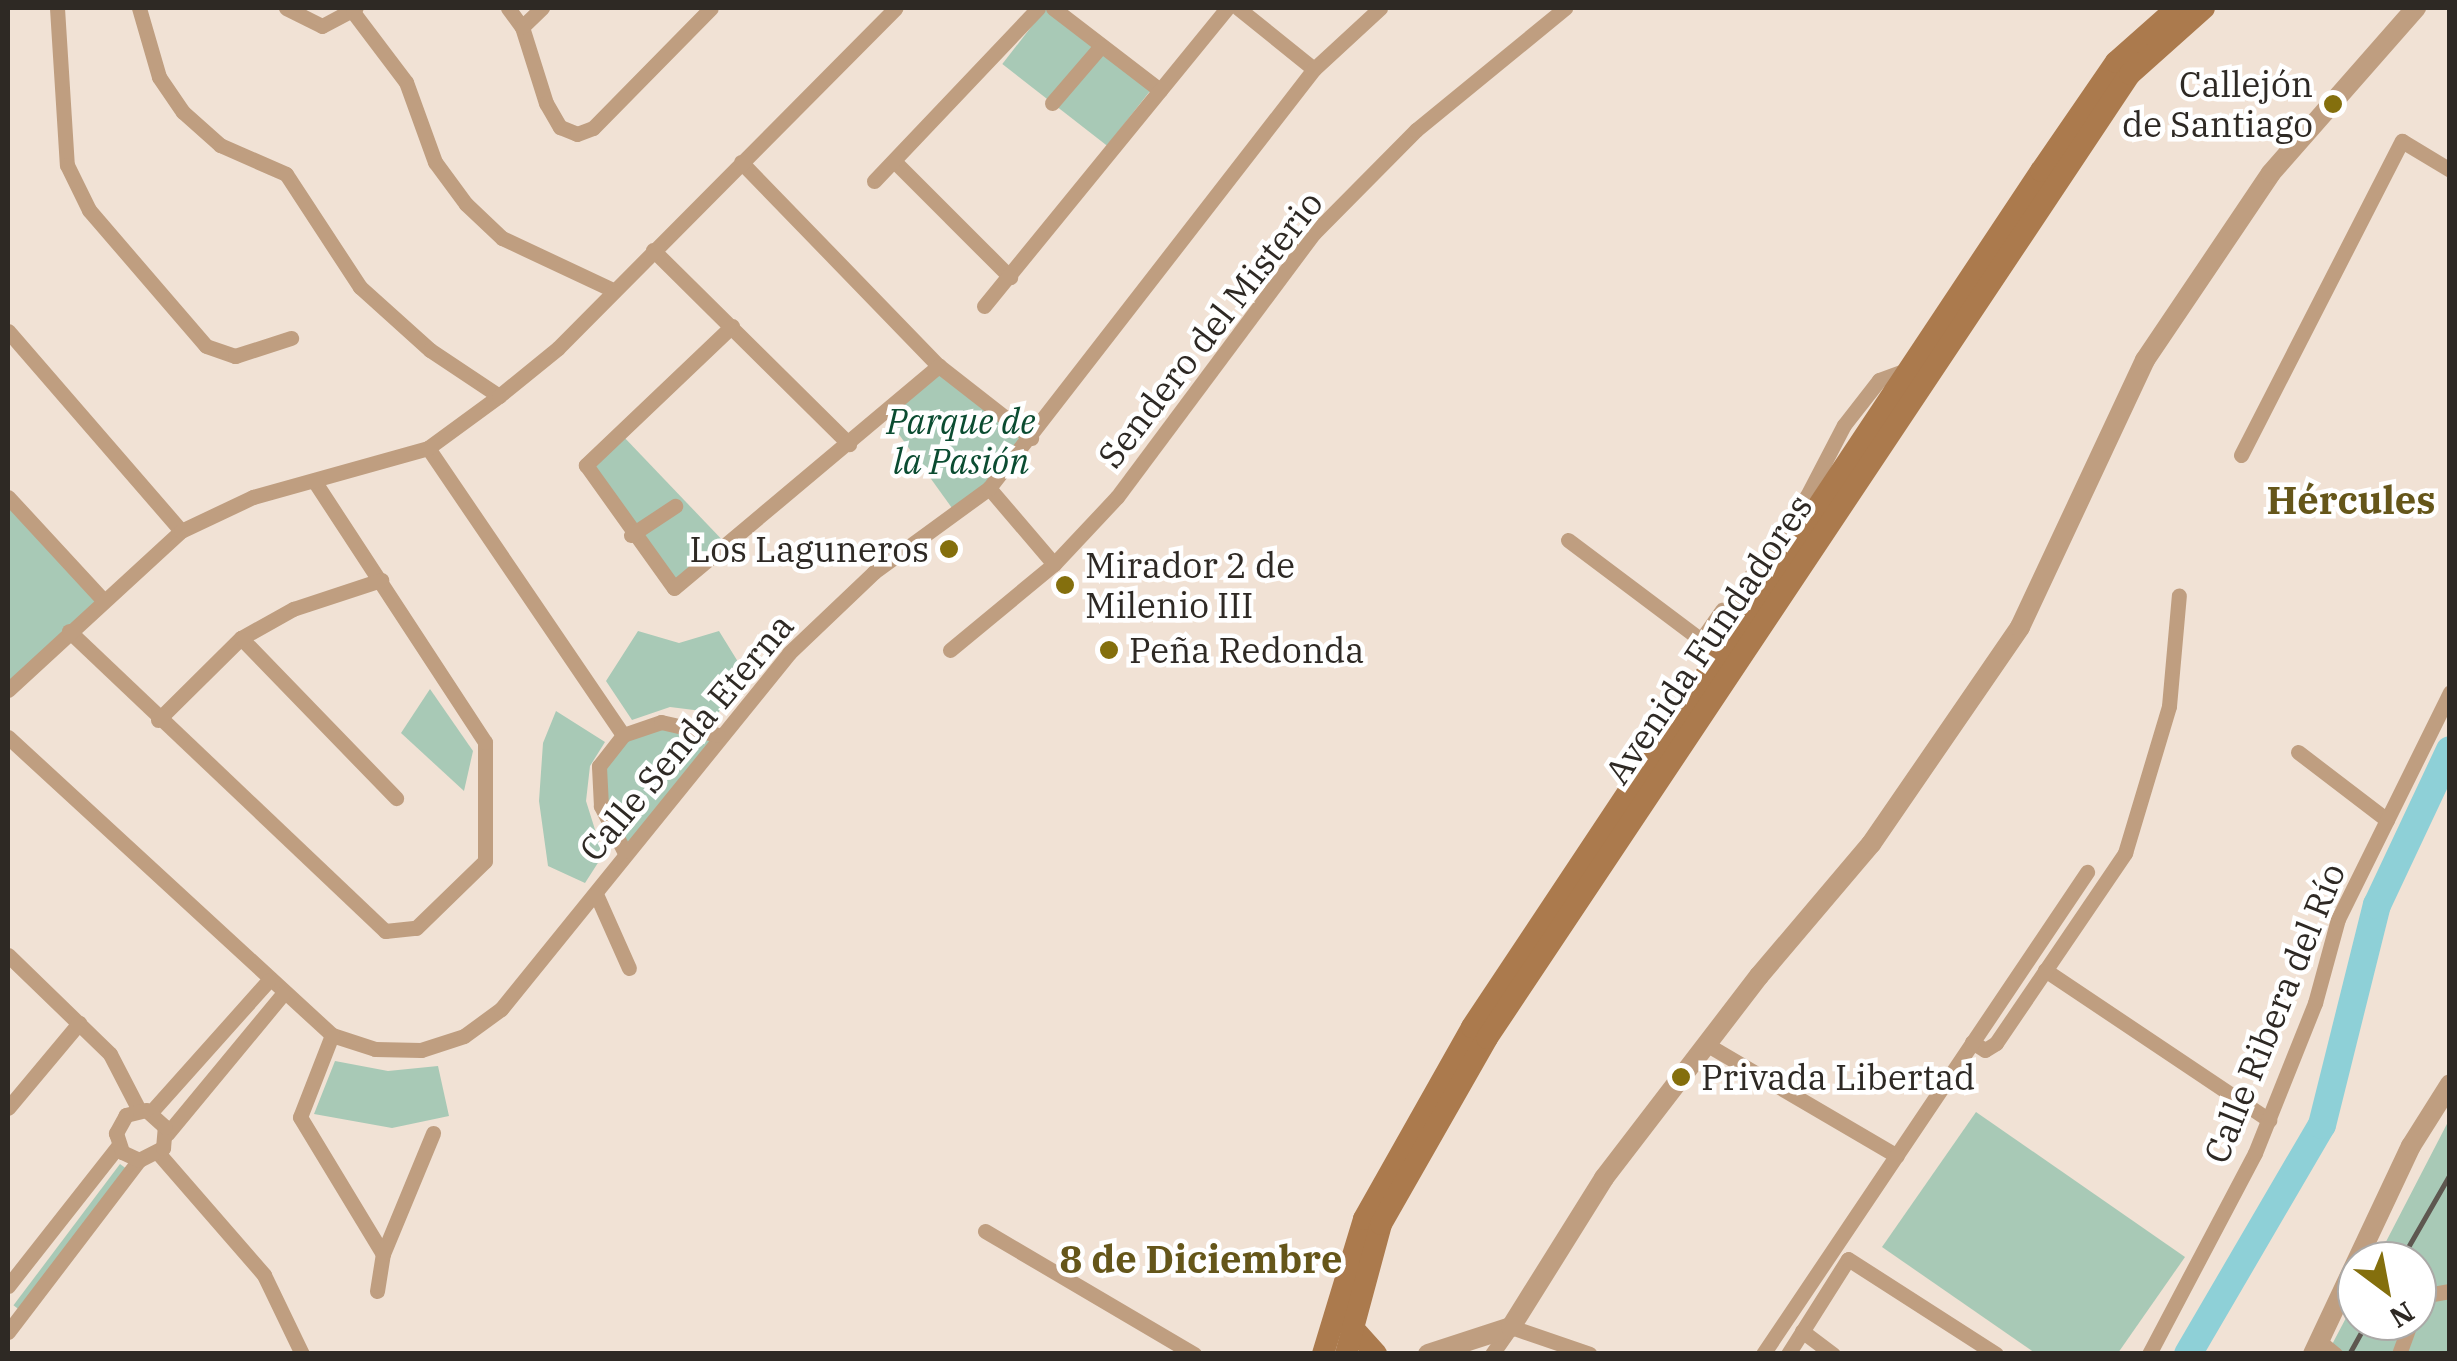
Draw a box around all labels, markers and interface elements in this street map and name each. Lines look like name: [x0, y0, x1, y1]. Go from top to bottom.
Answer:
place label: Callejón de Santiago: [2122, 63, 2313, 145]
marker: Callejón de Santiago: [2322, 93, 2344, 115]
street label: Sendero del Misterio: [1089, 182, 1331, 476]
park label: Parque de la Pasión: [886, 400, 1036, 482]
district label: Hércules: [2266, 477, 2436, 523]
street label: Avenida Fundadores: [1596, 486, 1820, 792]
place label: Los Laguneros: [689, 528, 929, 570]
marker: Los Laguneros: [938, 538, 960, 560]
place label: Mirador 2 de Milenio III: [1085, 544, 1295, 626]
marker: Mirador 2 de Milenio III: [1054, 574, 1076, 596]
street label: Calle Senda Eterna: [570, 605, 802, 869]
place label: Peña Redonda: [1129, 629, 1364, 671]
marker: Peña Redonda: [1098, 639, 1120, 661]
street label: Calle Ribera del Río: [2195, 857, 2353, 1169]
place label: Privada Libertad: [1701, 1056, 1975, 1098]
marker: Privada Libertad: [1670, 1066, 1692, 1088]
district label: 8 de Diciembre: [1060, 1236, 1342, 1282]
north arrow: [2337, 1241, 2437, 1341]
text: N: [2383, 1294, 2421, 1337]

